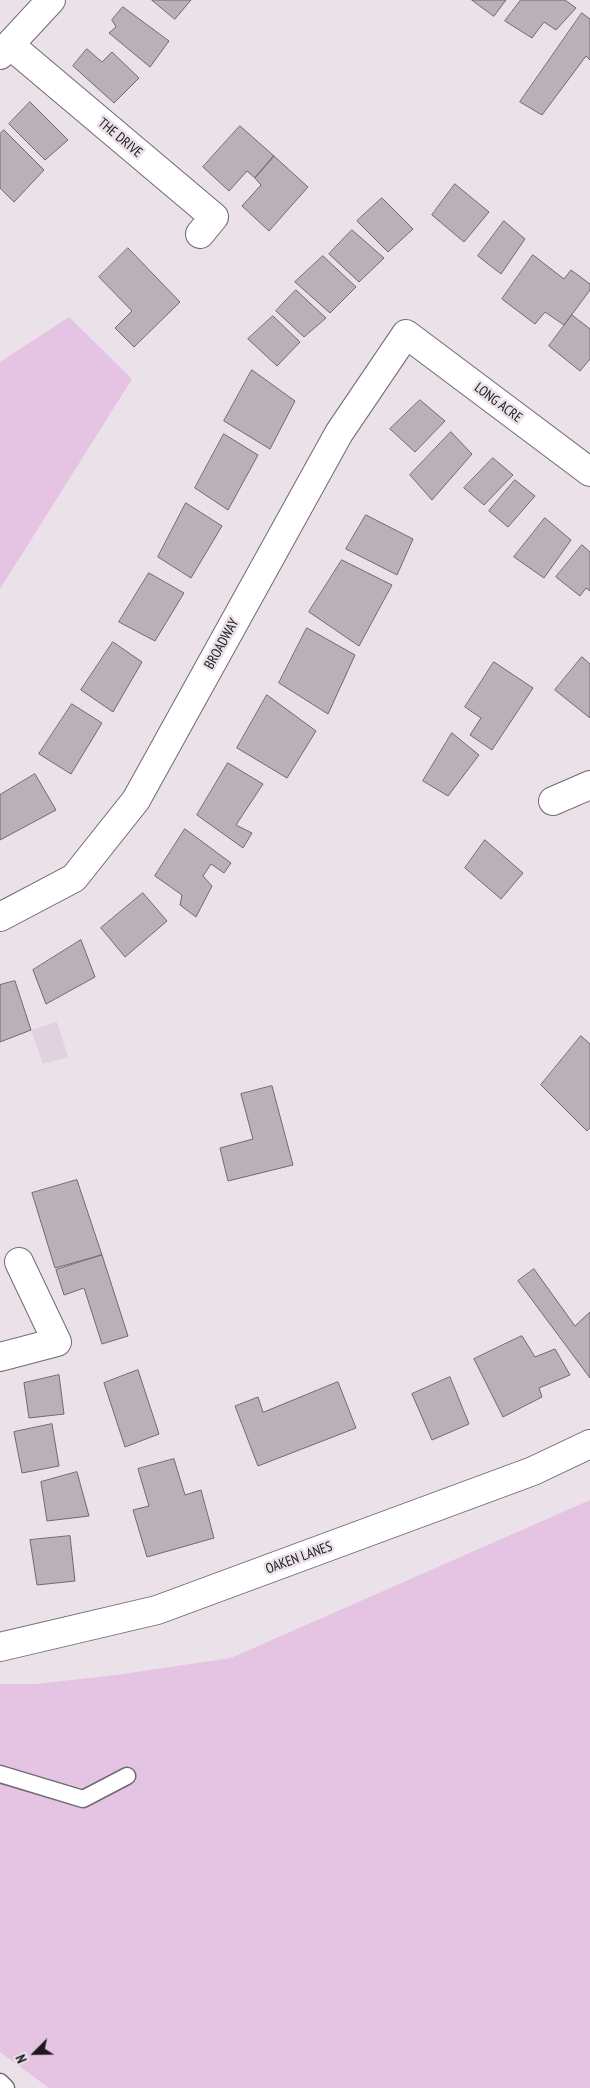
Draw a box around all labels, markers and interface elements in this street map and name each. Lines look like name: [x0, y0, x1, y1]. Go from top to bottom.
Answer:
street label: THE DRIVE: [94, 115, 146, 161]
street label: LONG ACRE: [471, 380, 525, 426]
street label: BROADWAY: [201, 616, 243, 672]
street label: OAKEN LANES: [263, 1538, 335, 1578]
north arrow: [10, 2028, 60, 2078]
text: N: [11, 2052, 31, 2066]

